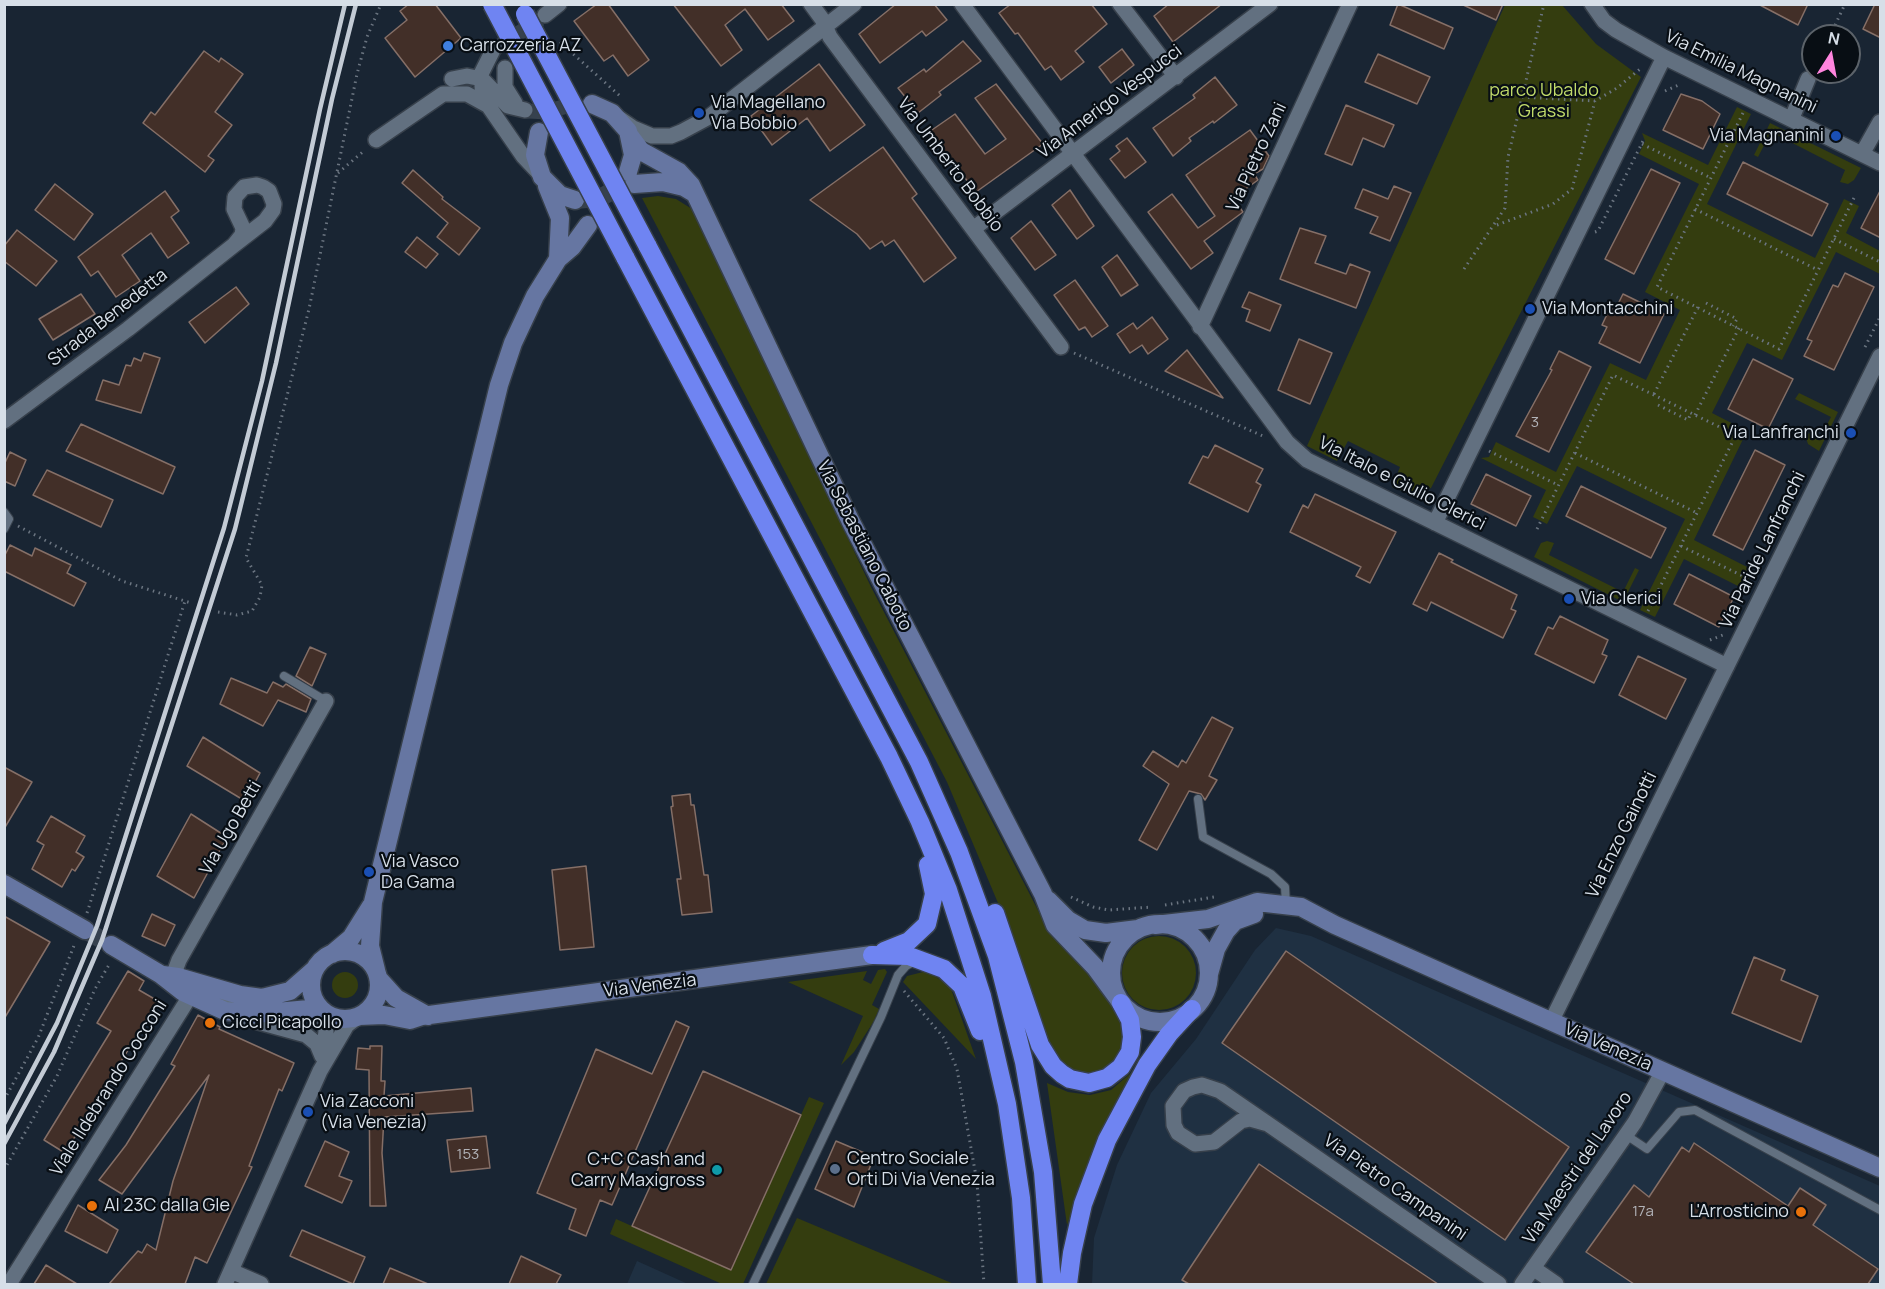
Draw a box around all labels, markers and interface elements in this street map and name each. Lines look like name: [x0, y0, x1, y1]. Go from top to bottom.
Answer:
north arrow: [1801, 24, 1861, 84]
street label: Via Emilia Magnanini: [1662, 26, 1820, 118]
text: N: [1826, 26, 1842, 50]
place label: Carrozzeria AZ: [460, 35, 582, 57]
marker: Carrozzeria AZ: [441, 39, 455, 53]
street label: Via Amerigo Vespucci: [1033, 40, 1187, 164]
park label: parco Ubaldo Grassi: [1489, 80, 1599, 122]
place label: Via Magellano Via Bobbio: [711, 92, 825, 134]
street label: Via Umberto Bobbio: [892, 93, 1008, 237]
street label: Via Pietro Zani: [1222, 99, 1292, 215]
marker: Via Magellano Via Bobbio: [692, 106, 706, 120]
place label: Via Magnanini: [1709, 125, 1824, 147]
marker: Via Magnanini: [1829, 129, 1843, 143]
street label: Strada Benedetta: [44, 265, 172, 371]
place label: Via Montacchini: [1542, 298, 1673, 320]
marker: Via Montacchini: [1523, 302, 1537, 316]
house number: 3: [1531, 414, 1539, 432]
place label: Via Lanfranchi: [1723, 422, 1839, 444]
marker: Via Lanfranchi: [1844, 426, 1858, 440]
street label: Via Italo e Giulio Clerici: [1315, 432, 1489, 536]
street label: Via Sebastiano Caboto: [812, 457, 916, 635]
street label: Via Paride Lanfranchi: [1716, 468, 1810, 632]
place label: Via Clerici: [1581, 588, 1661, 610]
marker: Via Clerici: [1562, 592, 1576, 606]
street label: Via Enzo Gainotti: [1582, 768, 1662, 902]
street label: Via Ugo Betti: [195, 777, 267, 879]
place label: Via Vasco Da Gama: [381, 851, 459, 894]
marker: Via Vasco Da Gama: [362, 865, 376, 879]
street label: Via Venezia: [602, 970, 698, 1002]
street label: Viale Ildebrando Cocconi: [46, 996, 172, 1180]
place label: Cicci Picapollo: [222, 1012, 342, 1034]
marker: Cicci Picapollo: [203, 1016, 217, 1030]
street label: Via Venezia: [1561, 1018, 1655, 1076]
street label: Via Maestri del Lavoro: [1519, 1088, 1637, 1248]
place label: Via Zacconi (Via Venezia): [320, 1091, 428, 1134]
marker: Via Zacconi (Via Venezia): [301, 1105, 315, 1119]
street label: Via Pietro Campanini: [1319, 1130, 1471, 1246]
house number: 153: [457, 1146, 479, 1164]
place label: Centro Sociale Orti Di Via Venezia: [847, 1148, 995, 1190]
place label: C+C Cash and Carry Maxigross: [571, 1149, 705, 1192]
marker: Centro Sociale Orti Di Via Venezia: [828, 1162, 842, 1176]
marker: C+C Cash and Carry Maxigross: [710, 1163, 724, 1177]
place label: Al 23C dalla Gle: [104, 1195, 230, 1217]
marker: Al 23C dalla Gle: [85, 1199, 99, 1213]
place label: L'Arrosticino: [1689, 1201, 1789, 1223]
house number: 17a: [1632, 1203, 1654, 1221]
marker: L'Arrosticino: [1794, 1205, 1808, 1219]

